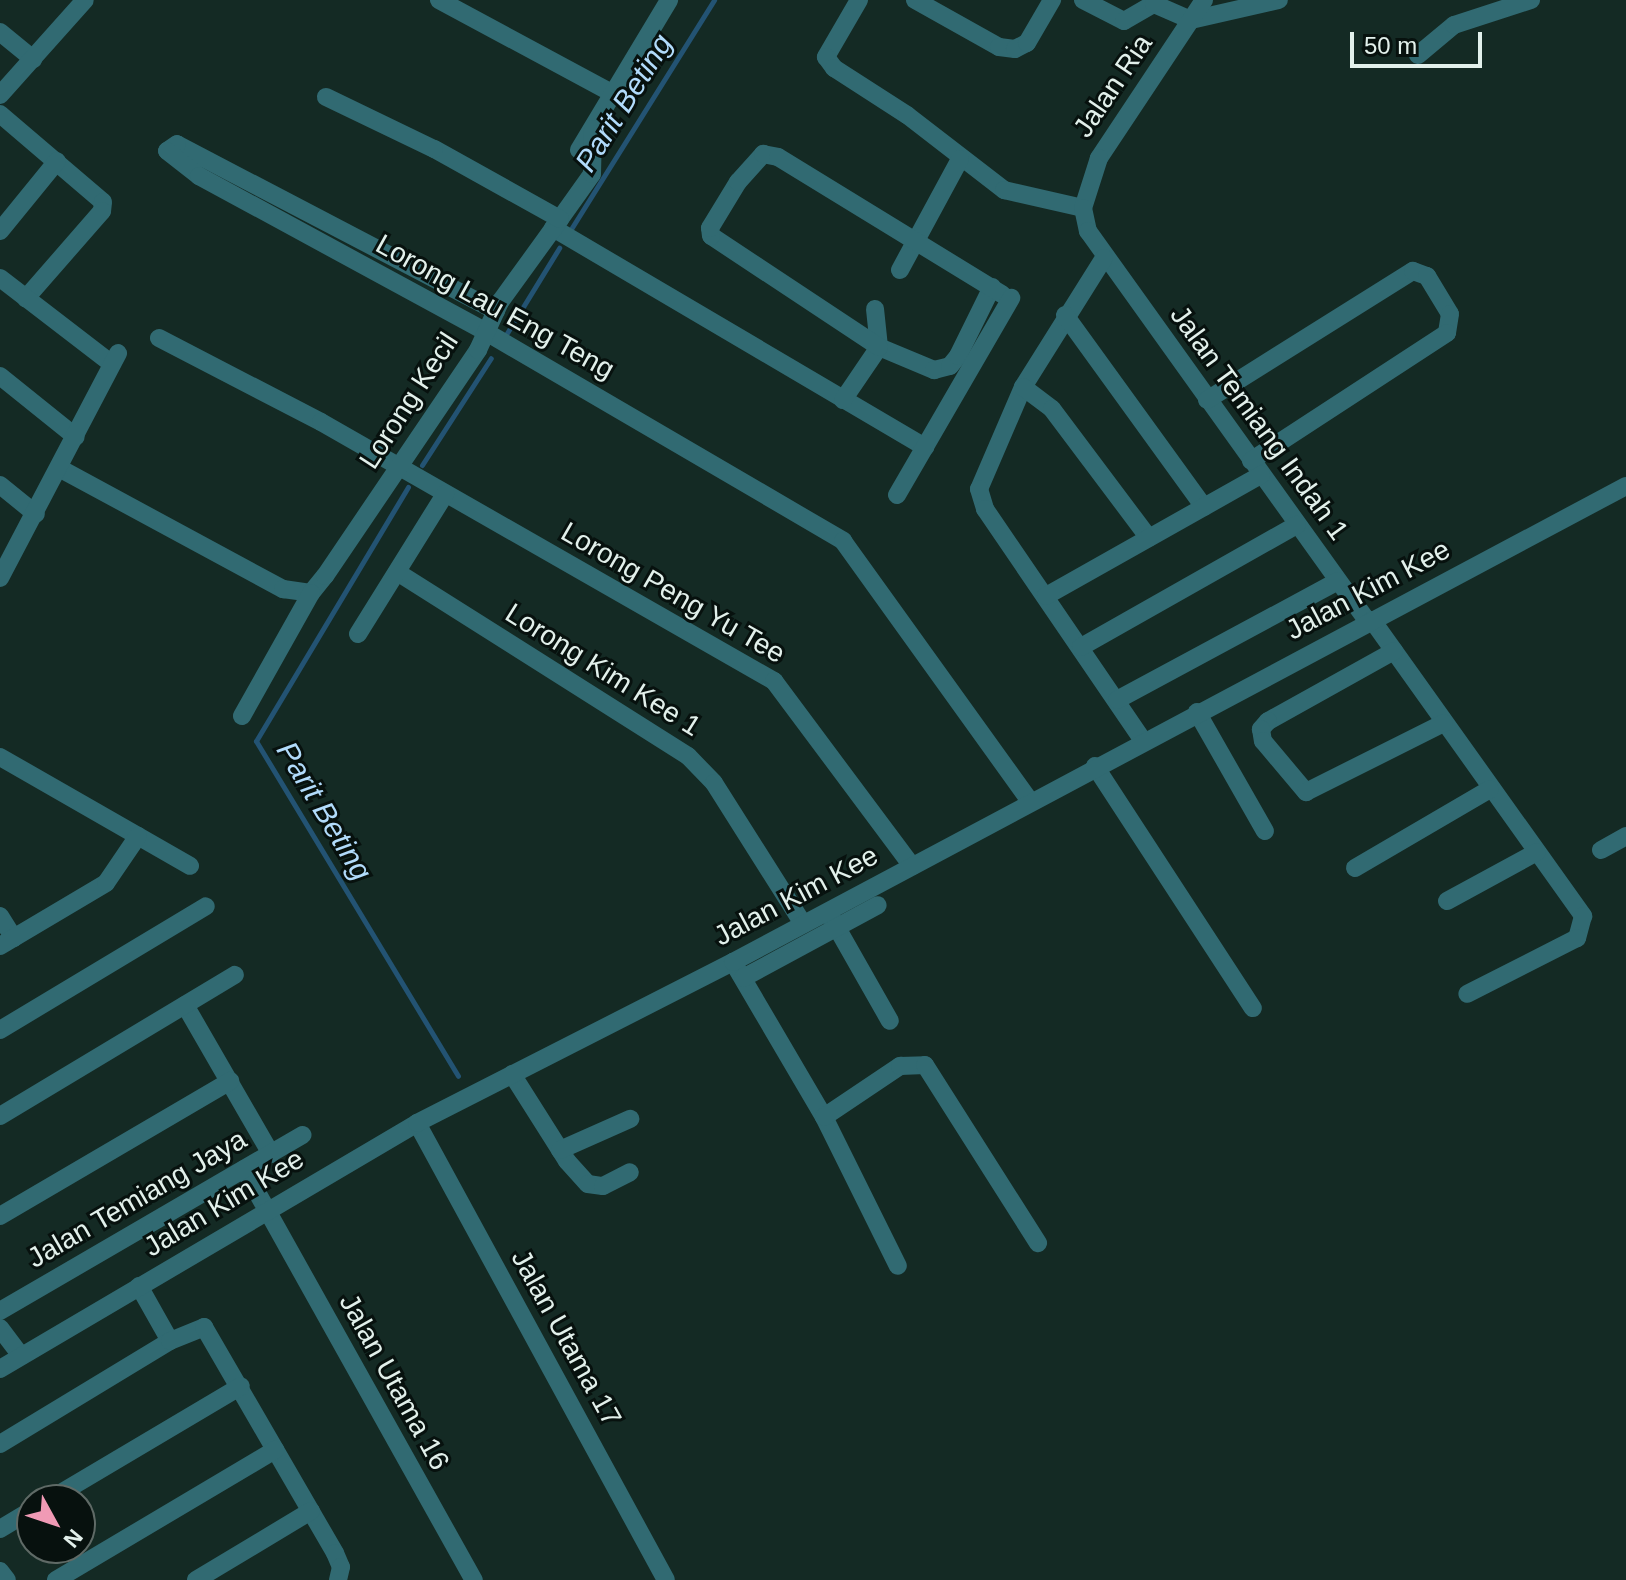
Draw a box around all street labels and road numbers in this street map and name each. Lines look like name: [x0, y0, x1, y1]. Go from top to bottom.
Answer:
street label: Jalan Ria: [1066, 28, 1160, 144]
street label: Lorong Lau Eng Teng: [370, 227, 620, 387]
street label: Jalan Temiang Indah 1: [1163, 299, 1355, 547]
street label: Lorong Kecil: [353, 327, 465, 475]
street label: Lorong Peng Yu Tee: [555, 515, 791, 671]
street label: Jalan Kim Kee: [1280, 533, 1456, 647]
street label: Lorong Kim Kee 1: [499, 596, 707, 744]
street label: Jalan Kim Kee: [708, 839, 884, 953]
street label: Jalan Temiang Jaya: [21, 1123, 253, 1275]
street label: Jalan Kim Kee: [138, 1142, 310, 1264]
street label: Jalan Utama 17: [504, 1244, 628, 1432]
street label: Jalan Utama 16: [332, 1288, 456, 1476]

